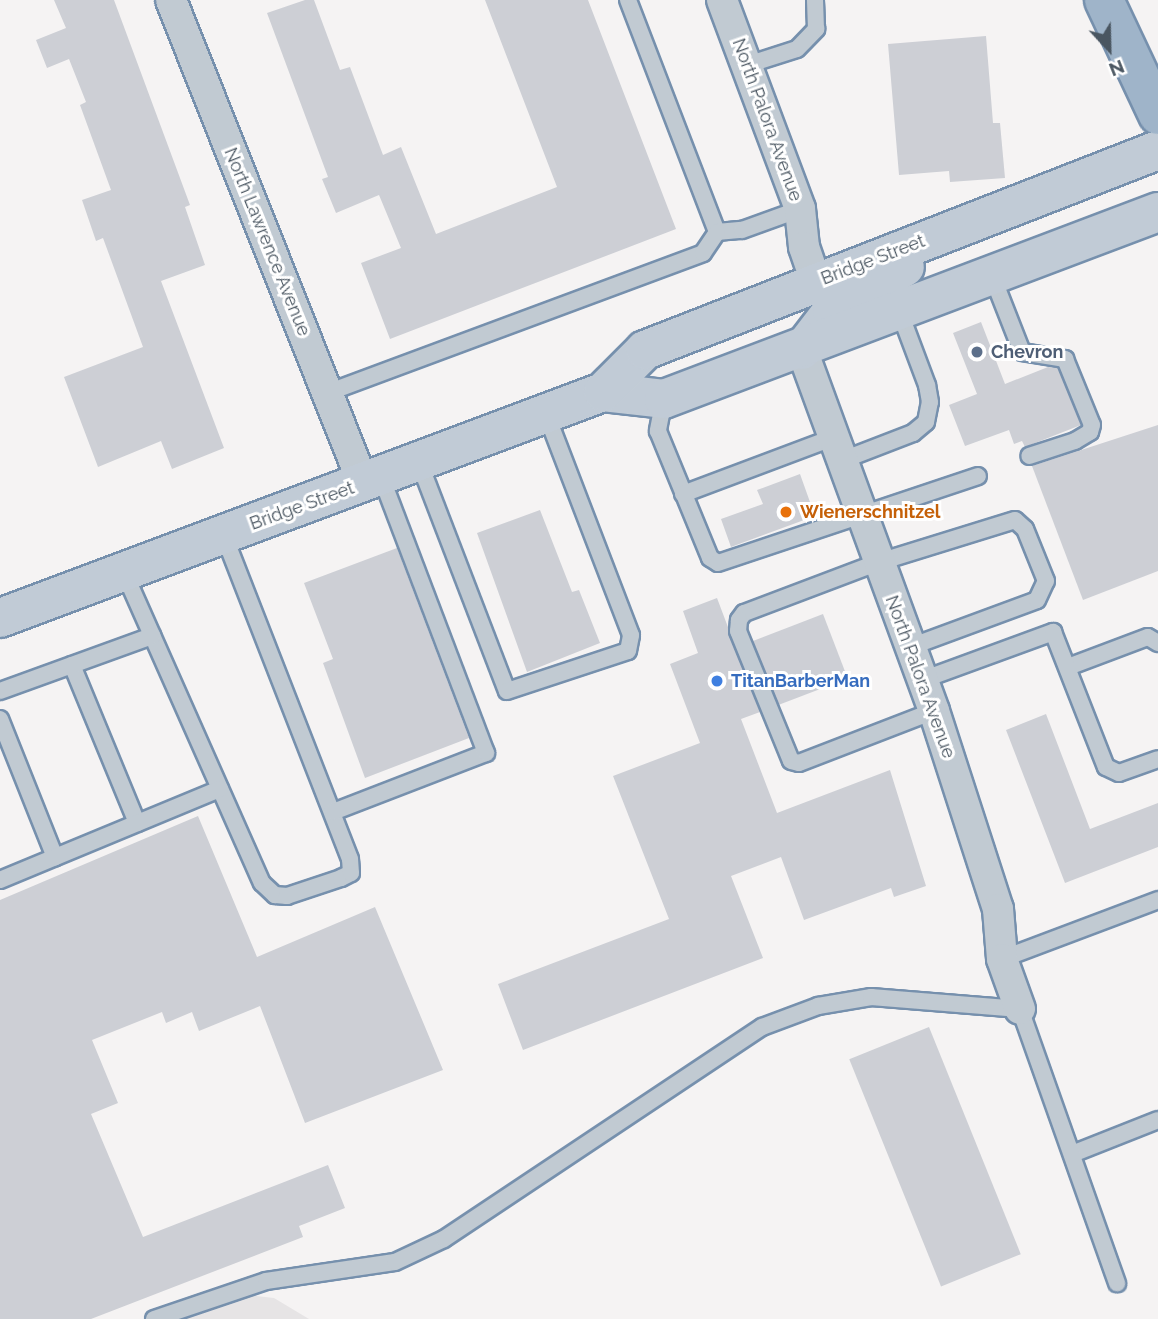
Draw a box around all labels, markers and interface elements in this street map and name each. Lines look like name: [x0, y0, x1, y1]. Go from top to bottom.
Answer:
north arrow: [1074, 14, 1144, 84]
street label: North Palora Avenue: [727, 35, 807, 205]
text: N: [1106, 56, 1128, 81]
street label: North Lawrence Avenue: [219, 144, 315, 340]
street label: Bridge Street: [818, 230, 928, 290]
place label: Chevron: [991, 341, 1063, 363]
marker: Chevron: [969, 344, 985, 360]
street label: Bridge Street: [247, 477, 357, 535]
place label: Wienerschnitzel: [800, 501, 940, 523]
marker: Wienerschnitzel: [778, 504, 794, 520]
street label: North Palora Avenue: [880, 592, 960, 762]
place label: TitanBarberMan: [731, 670, 870, 692]
marker: TitanBarberMan: [709, 673, 725, 689]

